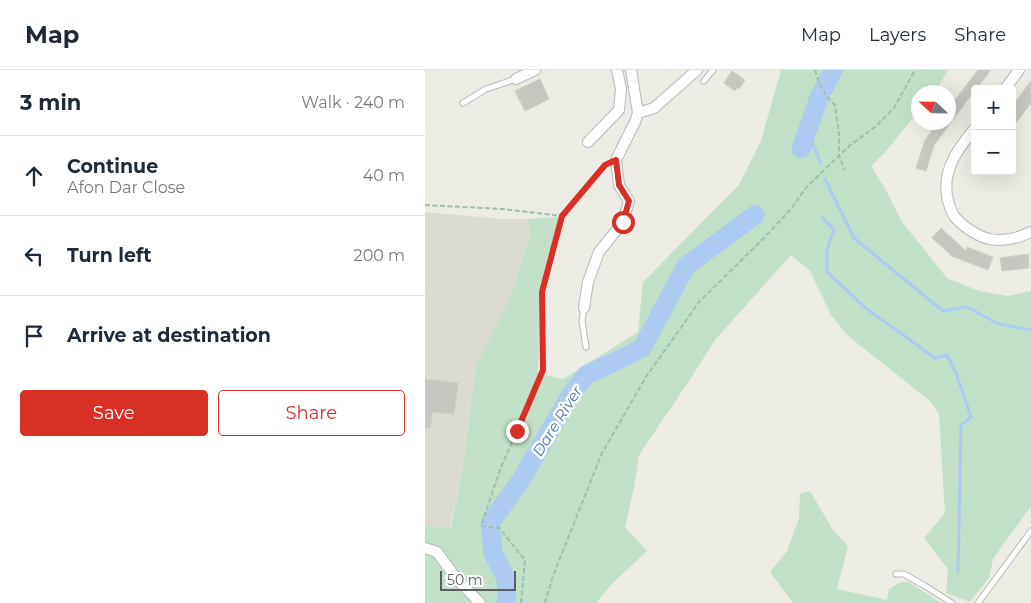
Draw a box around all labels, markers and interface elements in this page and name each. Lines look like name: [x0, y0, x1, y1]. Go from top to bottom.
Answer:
text: Map: [25, 20, 79, 49]
text: Map: [801, 24, 841, 46]
text: Layers: [869, 24, 926, 46]
text: Share: [954, 24, 1006, 46]
north arrow: [911, 85, 956, 130]
map controls: [971, 85, 1016, 175]
button: +: [971, 85, 1016, 130]
text: 3 min: [20, 90, 81, 115]
text: Walk · 240 m: [301, 93, 405, 112]
button: −: [971, 130, 1016, 175]
text: Continue: [67, 155, 158, 178]
icon: ahead: [20, 162, 48, 190]
text: 40 m: [363, 166, 405, 185]
text: Afon Dar Close: [67, 178, 185, 197]
route start: [612, 211, 635, 234]
icon: left: [20, 242, 48, 270]
text: Turn left: [67, 244, 152, 267]
text: 200 m: [354, 246, 405, 265]
icon: arrive: [20, 322, 48, 350]
text: Arrive at destination: [67, 324, 271, 347]
water label: Dare River: [528, 382, 587, 460]
button: Save: [20, 390, 208, 436]
button: Share: [218, 390, 405, 436]
route end: [506, 420, 529, 443]
scale bar: [440, 568, 516, 591]
text: 50 m: [447, 571, 483, 589]

